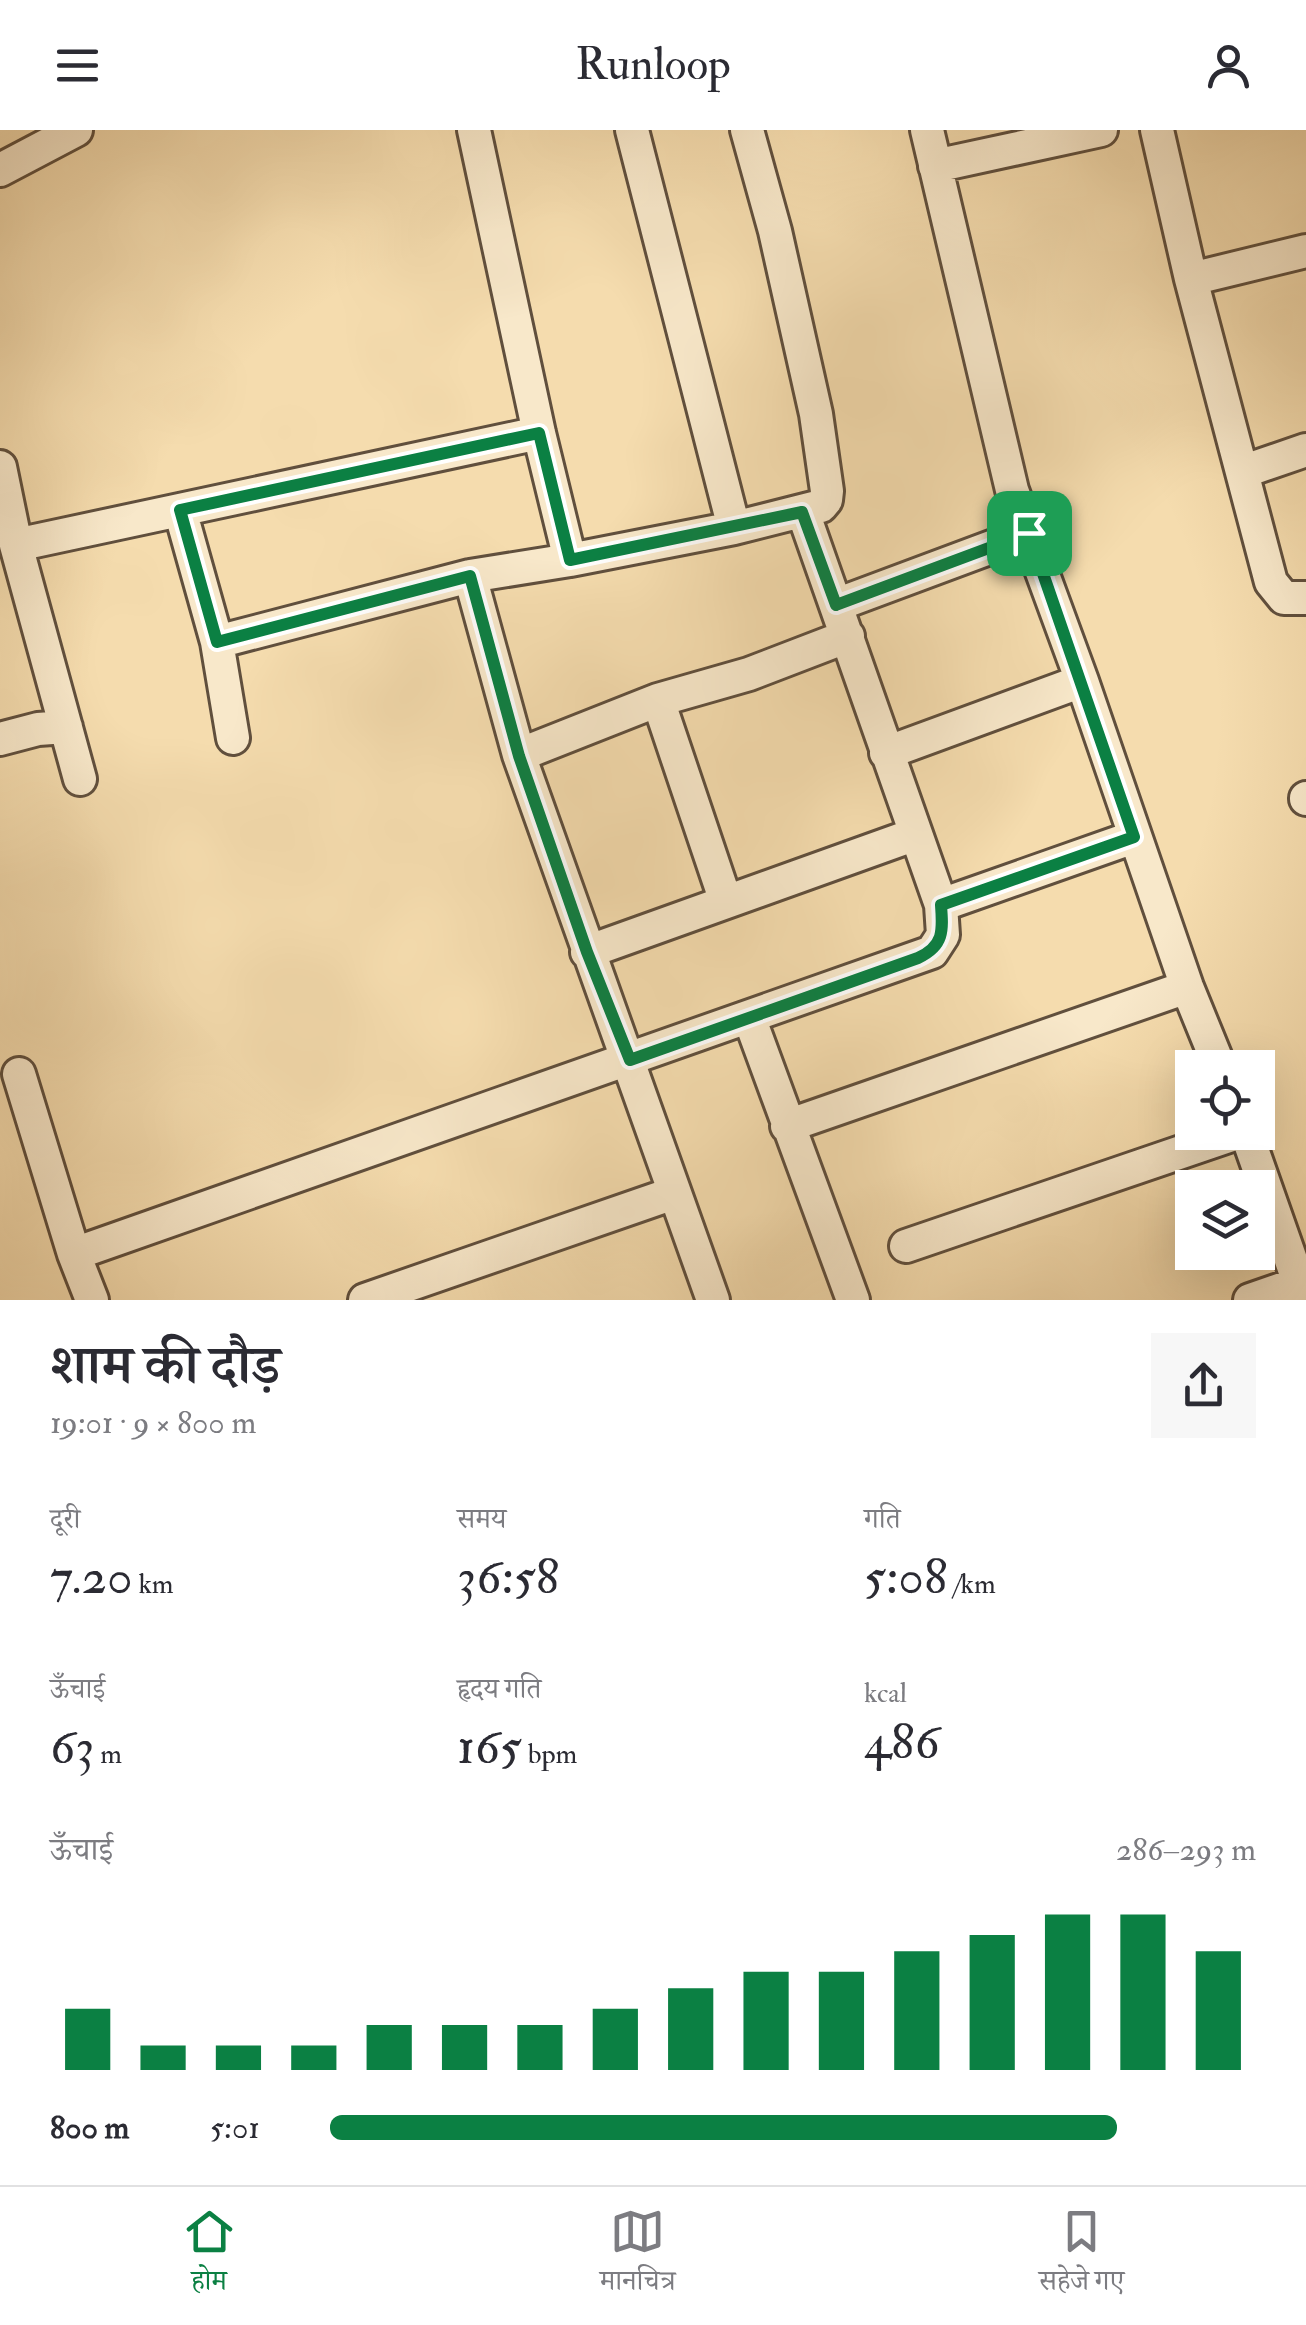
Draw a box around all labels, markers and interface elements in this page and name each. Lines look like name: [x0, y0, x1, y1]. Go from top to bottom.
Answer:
text: Runloop: [575, 37, 731, 93]
icon: menu: [50, 38, 105, 93]
icon: person: [1201, 38, 1256, 93]
pin: [987, 491, 1072, 576]
icon: arrive: [1002, 506, 1057, 561]
map controls: [1175, 1050, 1275, 1270]
button: locate: [1175, 1050, 1275, 1150]
button: layers: [1175, 1170, 1275, 1270]
text: शाम की दौड़: [50, 1331, 280, 1400]
button: share: [1151, 1333, 1256, 1438]
text: 19:01 · 9 × 800 m: [50, 1403, 256, 1443]
text: दूरी: [50, 1502, 80, 1537]
text: समय: [457, 1502, 506, 1537]
text: गति: [864, 1502, 901, 1537]
text: 7.20: [50, 1546, 133, 1609]
text: 36:58: [457, 1546, 559, 1609]
text: 5:08: [864, 1546, 947, 1609]
text: km: [133, 1567, 173, 1602]
text: /km: [947, 1567, 996, 1602]
text: ऊँचाई: [50, 1672, 105, 1707]
text: हृदय गति: [457, 1672, 541, 1707]
text: kcal: [864, 1676, 907, 1711]
text: 486: [864, 1711, 940, 1774]
text: 63: [50, 1716, 94, 1779]
text: 165: [457, 1716, 522, 1779]
text: m: [94, 1737, 122, 1772]
text: bpm: [522, 1737, 577, 1772]
text: ऊँचाई: [50, 1830, 113, 1870]
text: 286–293 m: [1116, 1830, 1256, 1870]
text: 800 m: [50, 2108, 129, 2148]
text: 5:01: [210, 2108, 260, 2148]
tab: होम: [182, 2204, 237, 2308]
tab: मानचित्र: [600, 2204, 676, 2308]
tab: सहेजे गए: [1039, 2204, 1124, 2308]

